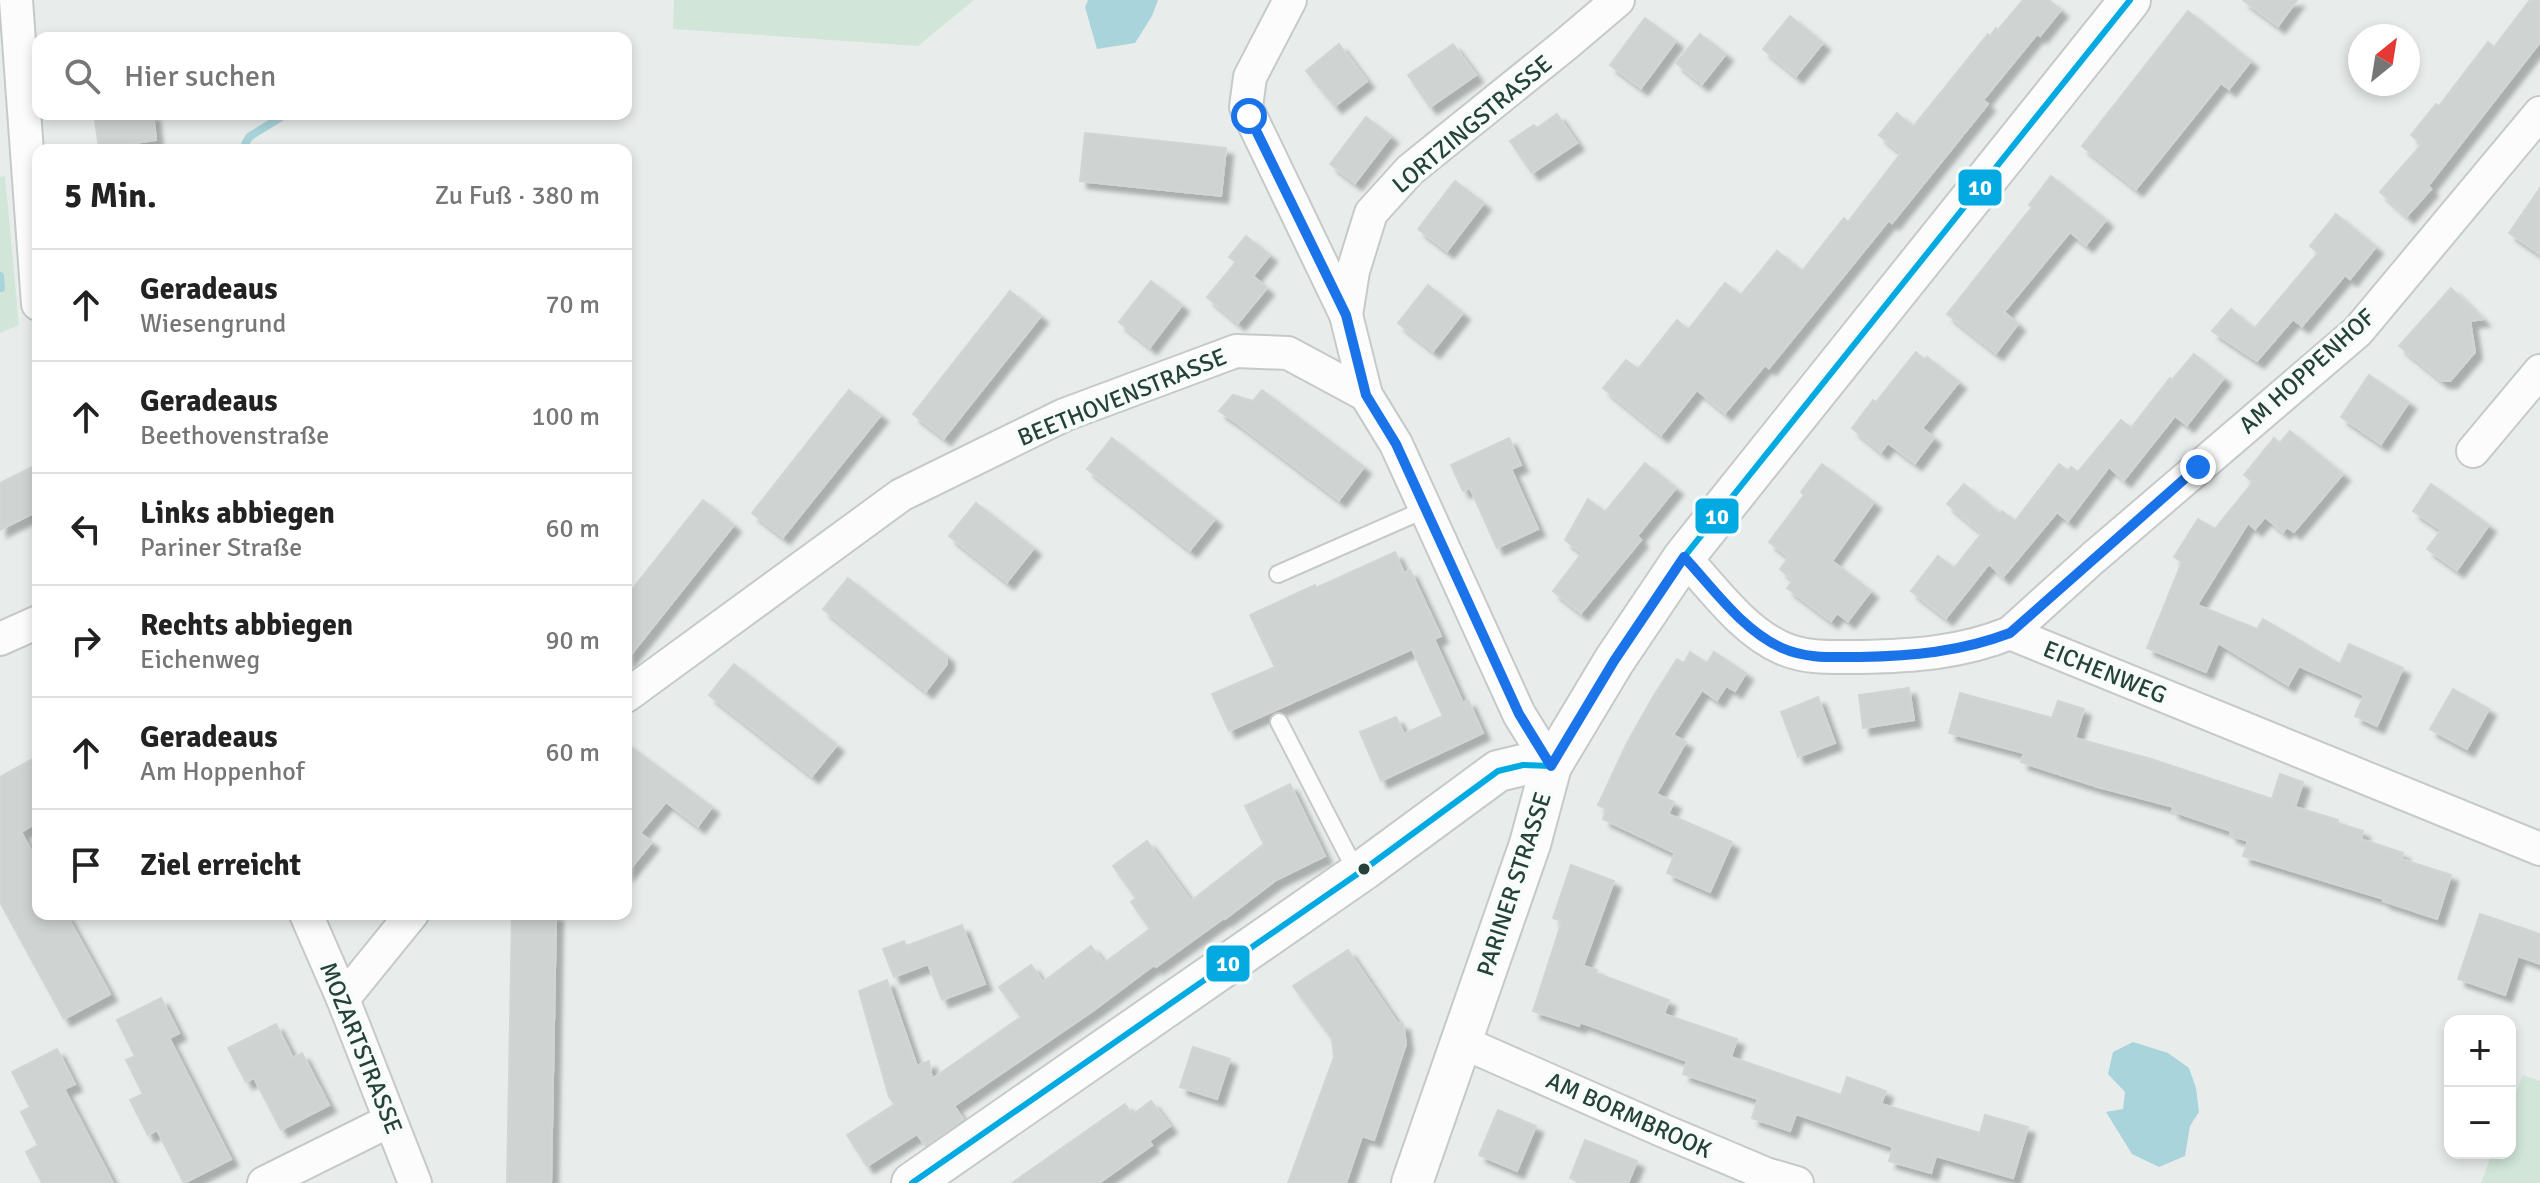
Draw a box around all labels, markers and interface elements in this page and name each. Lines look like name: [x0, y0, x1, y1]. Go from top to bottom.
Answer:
north arrow: [2348, 24, 2420, 96]
search box: [32, 32, 632, 120]
street label: LORTZINGSTRASSE: [1386, 48, 1558, 200]
icon: search: [60, 54, 104, 98]
text: Hier suchen: [124, 58, 276, 95]
route start: [1231, 98, 1267, 134]
line badge: 10: [1957, 168, 2003, 207]
text: 10: [1968, 174, 1992, 201]
text: 5 Min.: [64, 175, 157, 217]
text: Zu Fuß · 380 m: [435, 180, 600, 212]
text: Geradeaus: [140, 271, 278, 308]
icon: ahead: [64, 283, 108, 327]
text: 70 m: [545, 289, 600, 321]
street label: AM HOPPENHOF: [2233, 302, 2381, 440]
text: Wiesengrund: [140, 308, 286, 340]
street label: BEETHOVENSTRASSE: [1013, 341, 1231, 453]
text: Geradeaus: [140, 383, 278, 420]
icon: ahead: [64, 395, 108, 439]
text: 100 m: [531, 401, 600, 433]
text: Beethovenstraße: [140, 420, 329, 452]
route end: [2180, 449, 2216, 485]
text: Links abbiegen: [140, 495, 335, 532]
line badge: 10: [1694, 497, 1740, 535]
text: 10: [1705, 503, 1729, 530]
icon: left: [64, 507, 108, 551]
text: 60 m: [545, 513, 600, 545]
text: Pariner Straße: [140, 532, 302, 564]
text: Rechts abbiegen: [140, 607, 353, 644]
icon: right: [64, 619, 108, 663]
text: 90 m: [545, 625, 600, 657]
street label: EICHENWEG: [2039, 634, 2171, 710]
text: Eichenweg: [140, 644, 260, 676]
text: Geradeaus: [140, 719, 278, 756]
icon: ahead: [64, 731, 108, 775]
text: 60 m: [545, 737, 600, 769]
text: Am Hoppenhof: [140, 756, 304, 788]
street label: PARINER STRASSE: [1470, 788, 1558, 980]
icon: arrive: [64, 843, 108, 887]
text: Ziel erreicht: [140, 847, 301, 884]
unlabelled marker: [1356, 861, 1372, 877]
line badge: 10: [1205, 944, 1251, 983]
text: 10: [1216, 950, 1240, 977]
street label: MOZARTSTRASSE: [313, 958, 409, 1138]
map controls: [2444, 1015, 2516, 1159]
button: +: [2444, 1015, 2516, 1087]
street label: AM BORMBROOK: [1542, 1065, 1716, 1165]
button: −: [2444, 1087, 2516, 1159]

